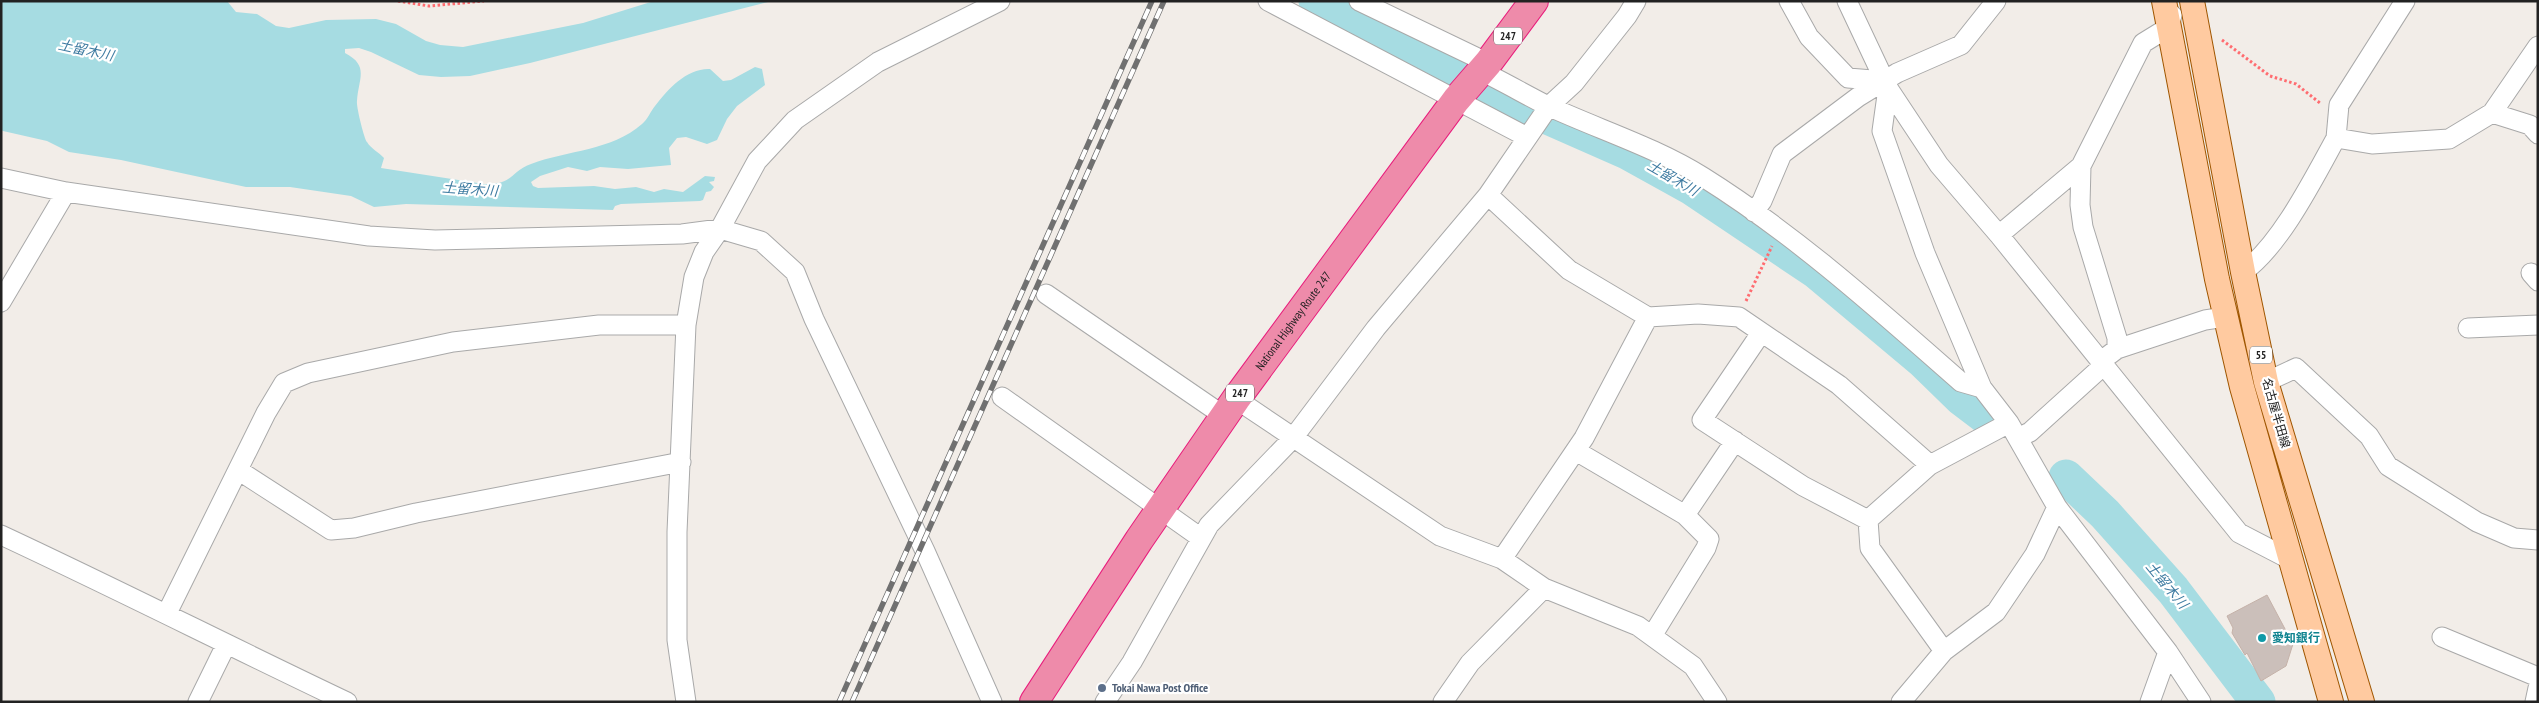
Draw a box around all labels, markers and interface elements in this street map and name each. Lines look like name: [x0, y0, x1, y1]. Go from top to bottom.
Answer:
road number: 247: [1494, 28, 1522, 44]
water label: 土留木川: [57, 35, 117, 65]
water label: 土留木川: [1644, 156, 1703, 201]
water label: 土留木川: [441, 178, 501, 200]
street label: National Highway Route 247: [1252, 269, 1334, 373]
road number: 55: [2250, 346, 2272, 364]
street label: 名古屋半田線: [2259, 376, 2294, 450]
road number: 247: [1226, 384, 1254, 402]
water label: 土留木川: [2142, 558, 2193, 614]
place label: 愛知銀行: [2272, 630, 2320, 645]
marker: 愛知銀行: [2256, 632, 2268, 644]
place label: Tokai Nawa Post Office: [1112, 680, 1208, 695]
marker: Tokai Nawa Post Office: [1096, 682, 1108, 694]

